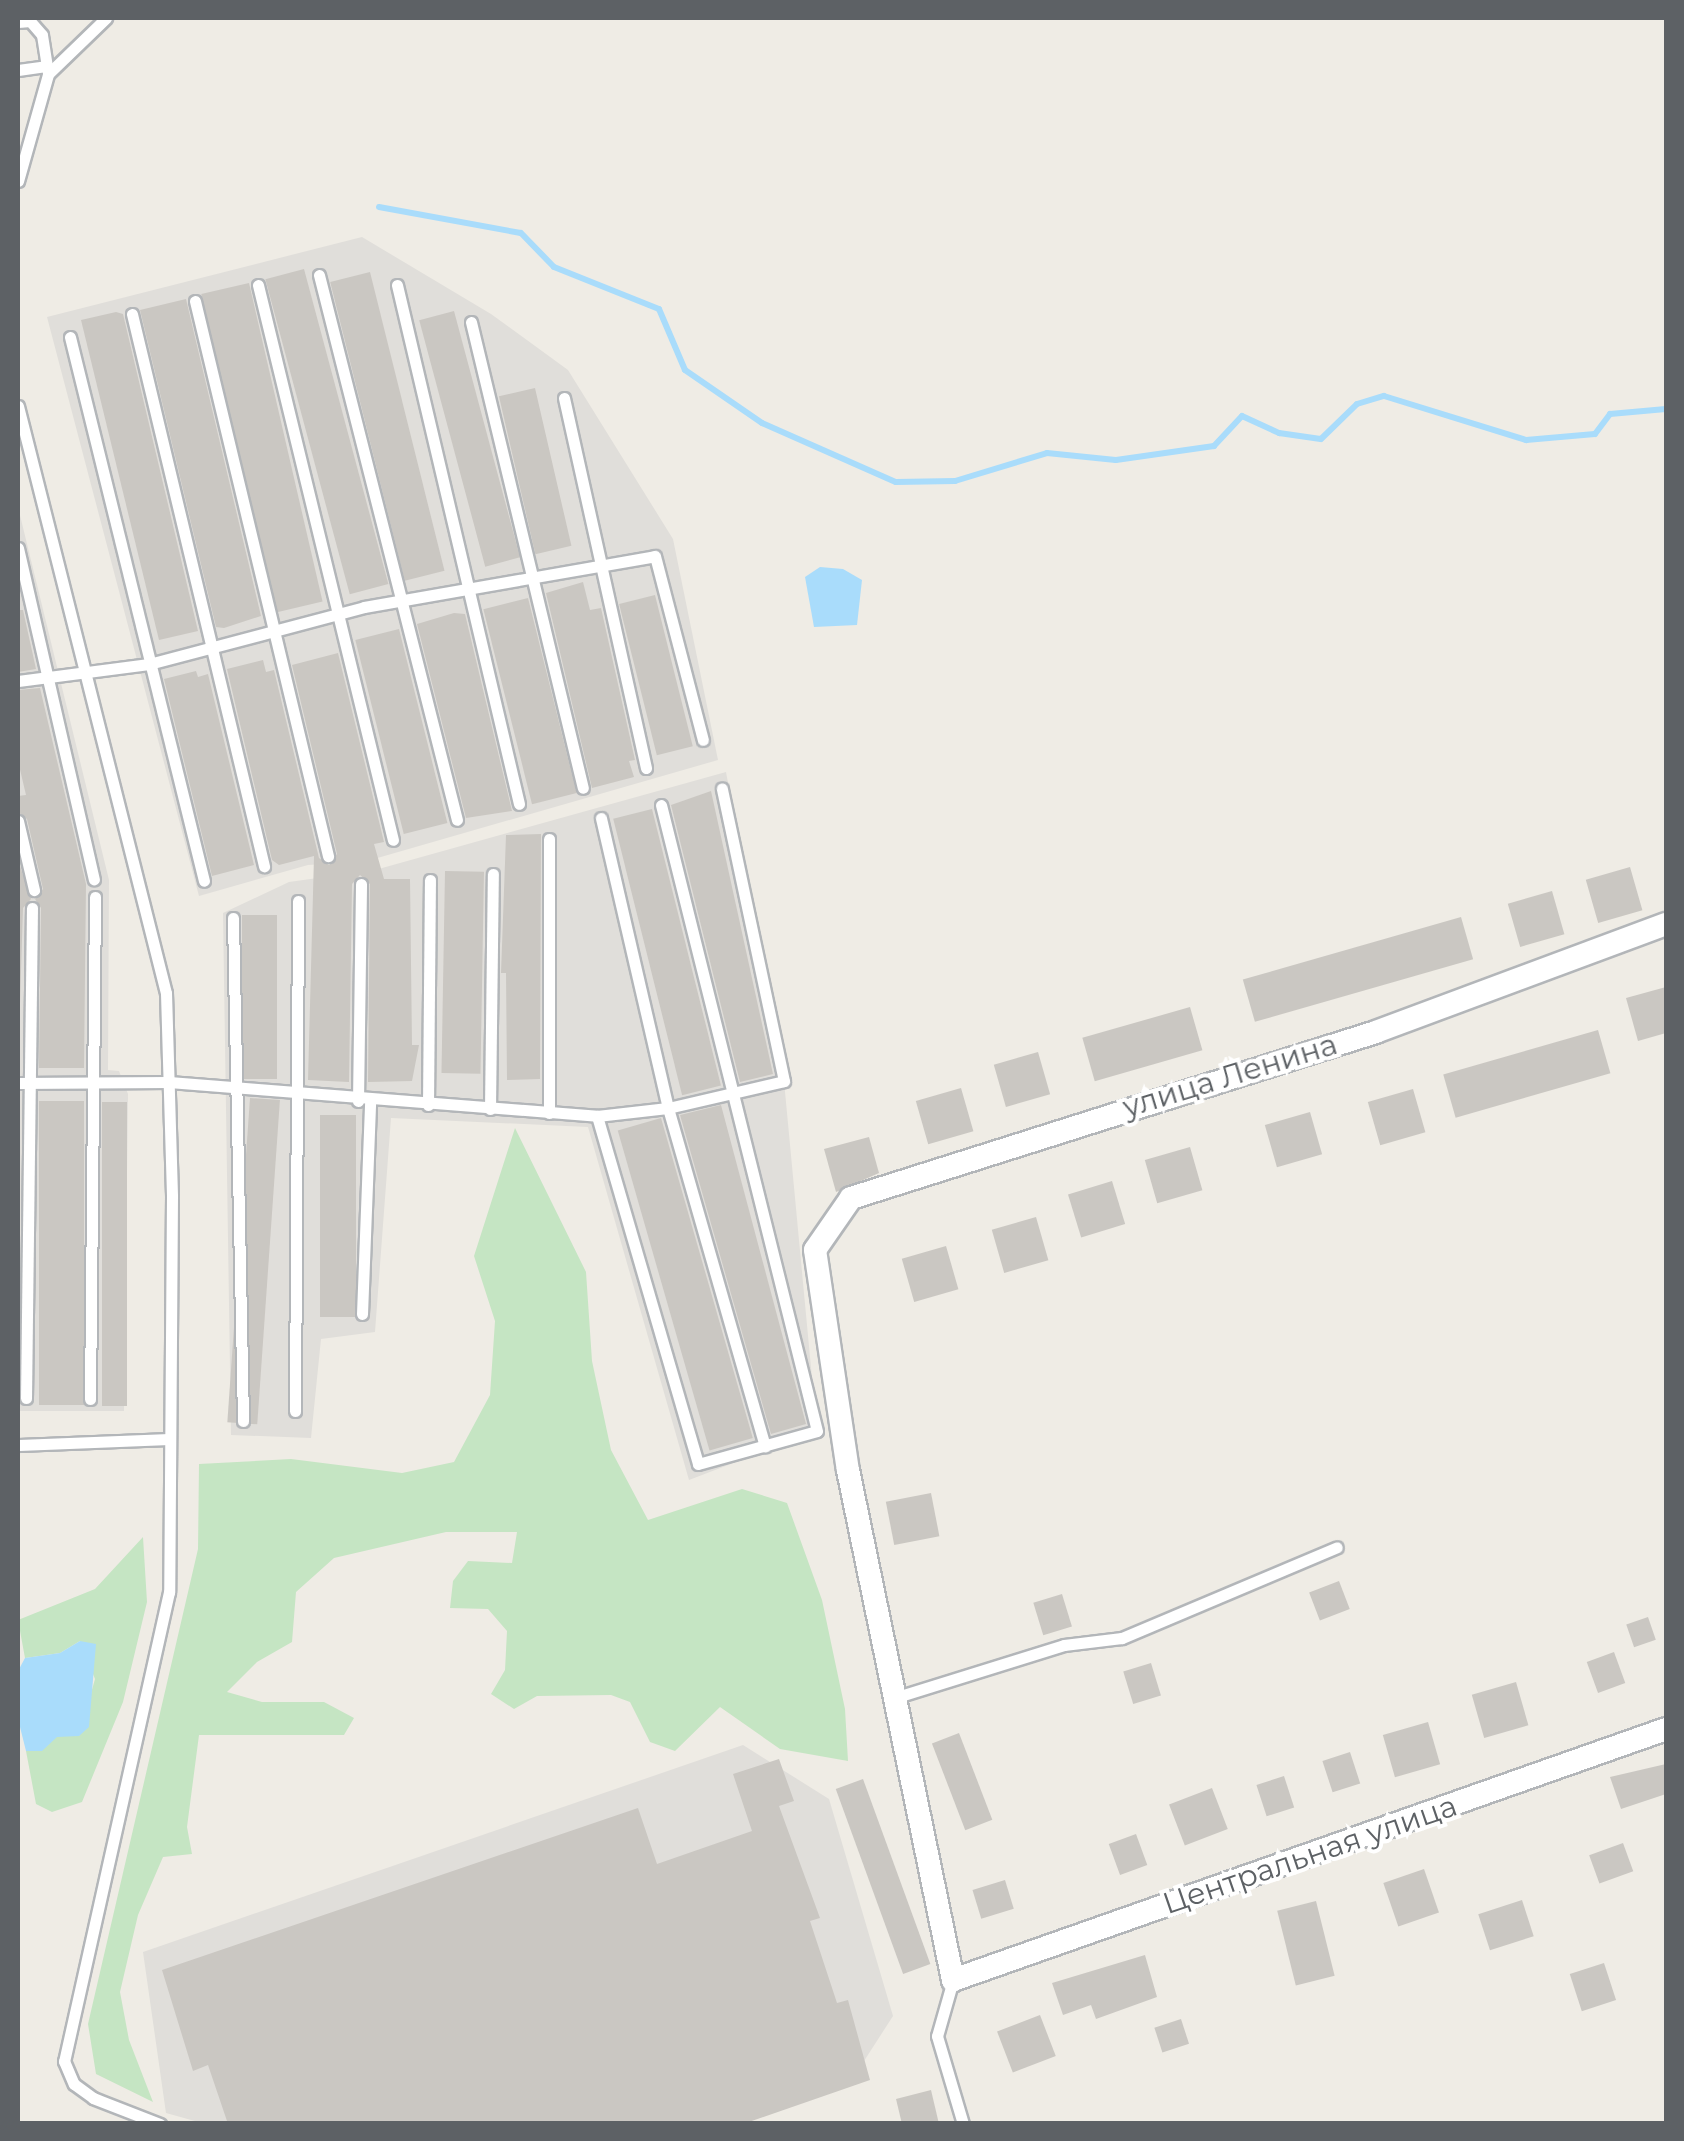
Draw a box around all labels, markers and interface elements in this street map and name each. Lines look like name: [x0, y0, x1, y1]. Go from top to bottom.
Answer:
street label: улица Ленина: [1118, 1026, 1342, 1126]
street label: Центральная улица: [1158, 1788, 1462, 1922]

